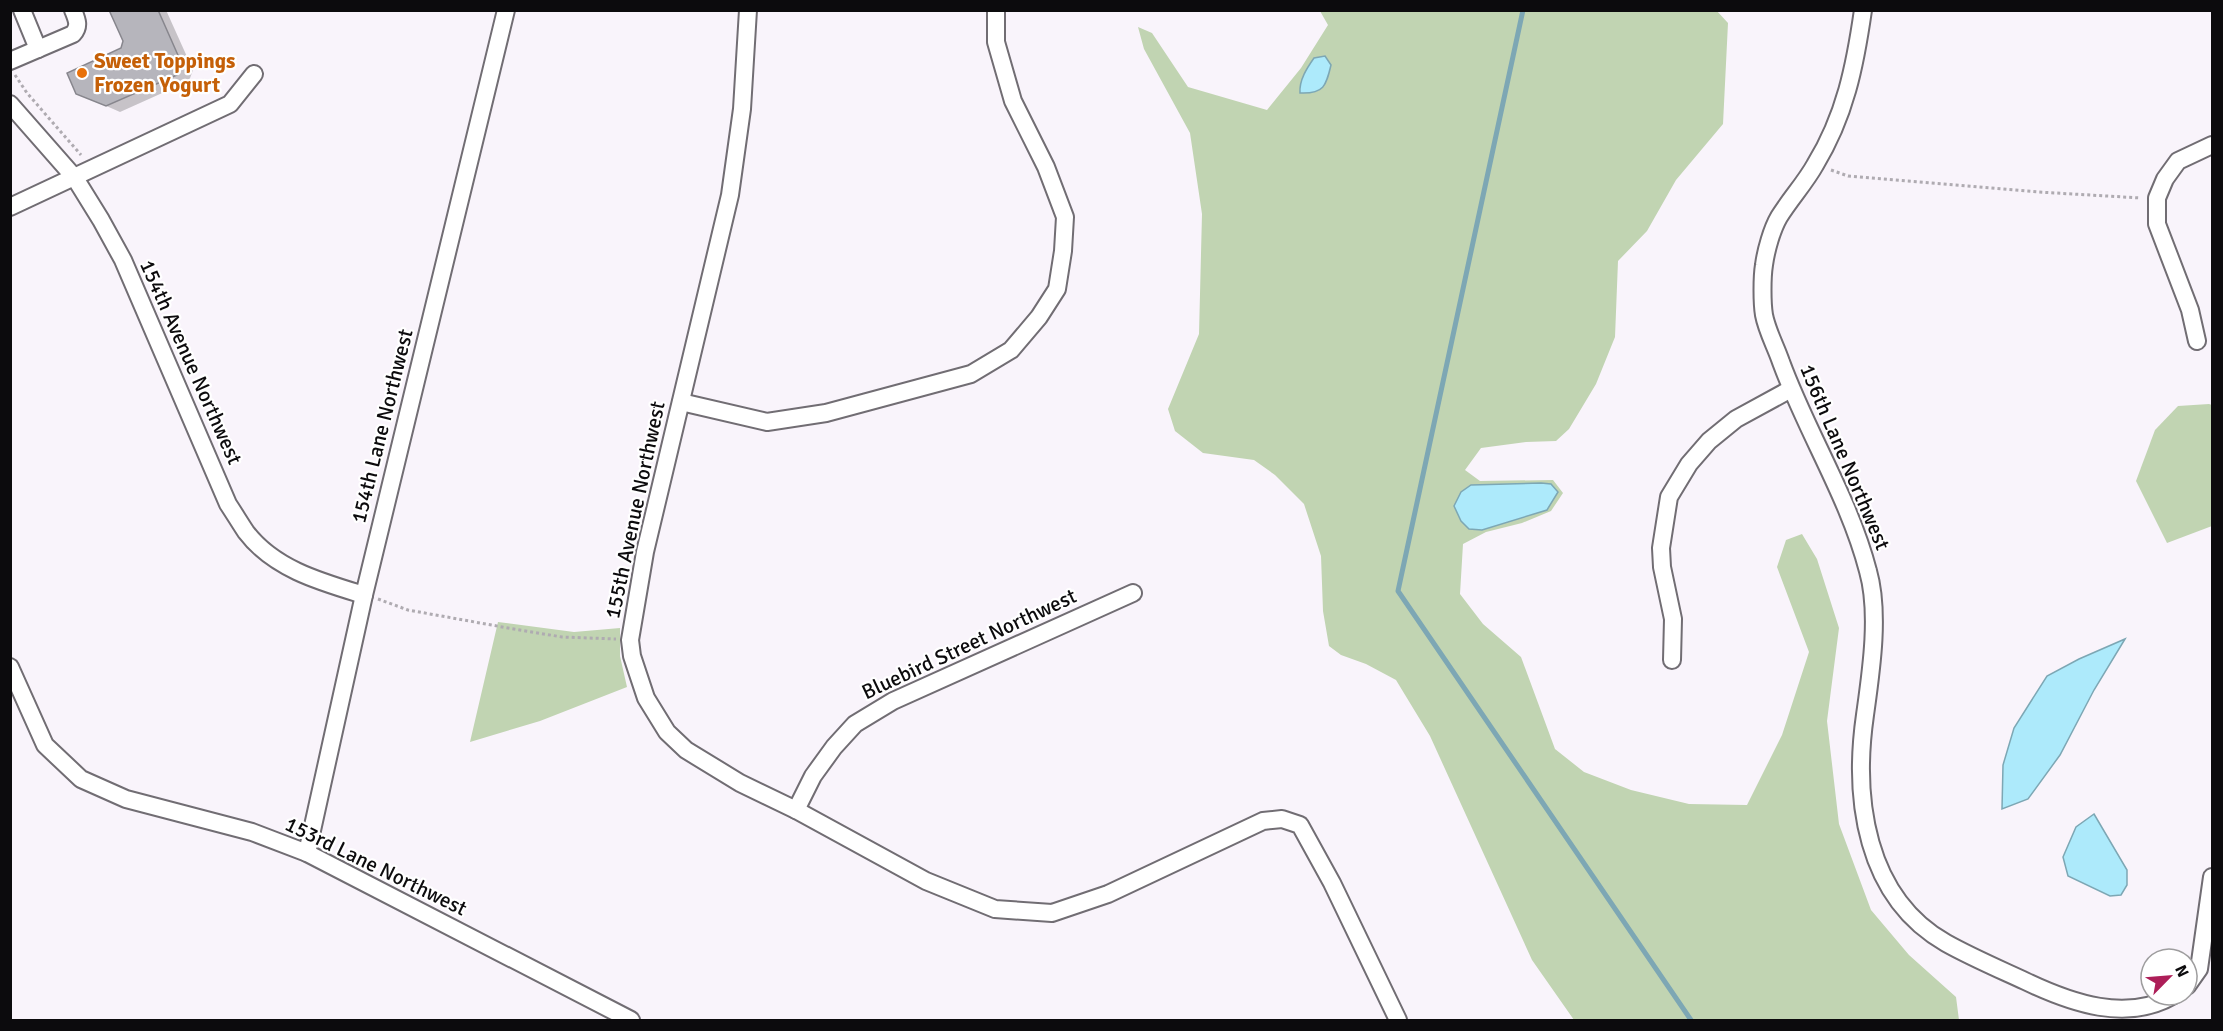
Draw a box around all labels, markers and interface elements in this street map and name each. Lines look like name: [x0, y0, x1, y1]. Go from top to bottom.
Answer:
place label: Sweet Toppings Frozen Yogurt: [94, 48, 235, 98]
marker: Sweet Toppings Frozen Yogurt: [75, 66, 89, 80]
street label: 154th Avenue Northwest: [134, 256, 248, 468]
street label: 154th Lane Northwest: [345, 326, 419, 526]
street label: 156th Lane Northwest: [1794, 360, 1896, 554]
street label: 155th Avenue Northwest: [599, 399, 671, 621]
street label: Bluebird Street Northwest: [858, 583, 1080, 705]
street label: 153rd Lane Northwest: [281, 811, 471, 921]
north arrow: [2139, 947, 2199, 1007]
text: N: [2170, 962, 2193, 980]

